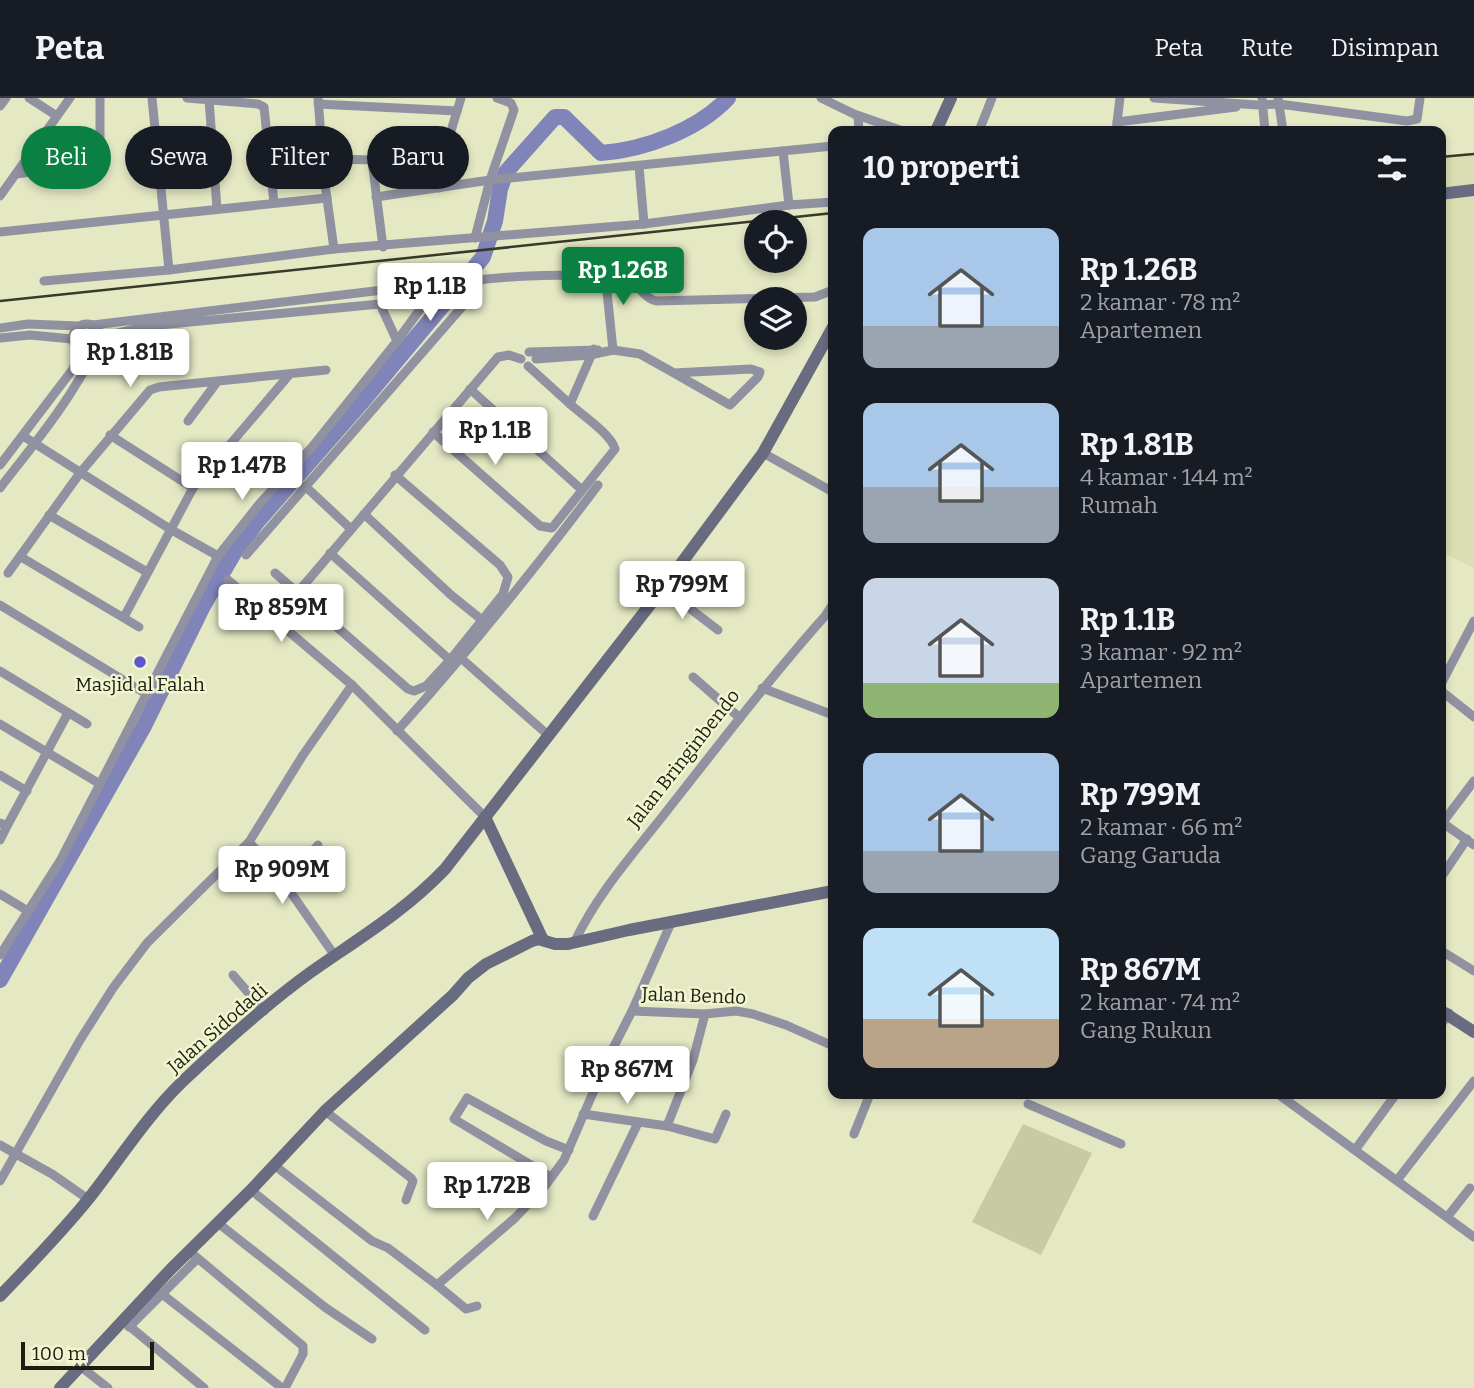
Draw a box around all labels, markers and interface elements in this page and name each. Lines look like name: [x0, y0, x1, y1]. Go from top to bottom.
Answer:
text: Peta: [35, 28, 104, 68]
text: Peta: [1154, 34, 1203, 62]
text: Rute: [1241, 34, 1293, 62]
text: Disimpan: [1331, 34, 1439, 62]
chip: Beli: [21, 126, 111, 189]
chip: Sewa: [125, 126, 232, 189]
chip: Filter: [246, 126, 353, 189]
chip: Baru: [367, 126, 469, 189]
icon: filters: [1373, 149, 1411, 187]
text: 10 properti: [863, 150, 1020, 186]
map controls: [744, 210, 807, 350]
button: locate: [744, 210, 807, 273]
pin: Rp 1.26B: [551, 248, 695, 307]
text: Rp 1.26B: [1080, 252, 1198, 288]
text: Rp 1.26B: [578, 256, 668, 284]
icon: home: [919, 256, 1003, 340]
pin: Rp 1.1B: [365, 264, 495, 323]
text: Rp 1.1B: [393, 272, 467, 300]
button: layers: [744, 287, 807, 350]
text: 2 kamar · 78 m²: [1080, 288, 1241, 316]
text: Apartemen: [1080, 316, 1202, 344]
pin: Rp 1.81B: [58, 330, 202, 389]
text: Rp 1.81B: [86, 338, 174, 366]
pin: Rp 1.1B: [430, 408, 560, 467]
text: Rp 1.1B: [458, 416, 532, 444]
text: Rp 1.81B: [1080, 427, 1194, 463]
icon: home: [919, 431, 1003, 515]
pin: Rp 1.47B: [170, 442, 314, 502]
text: Rp 1.47B: [197, 451, 287, 479]
text: 4 kamar · 144 m²: [1080, 463, 1253, 491]
text: Rumah: [1080, 491, 1158, 519]
pin: Rp 799M: [617, 561, 747, 621]
text: Rp 799M: [636, 570, 728, 598]
pin: Rp 859M: [216, 584, 346, 644]
text: Rp 859M: [234, 593, 328, 621]
text: Rp 1.1B: [1080, 602, 1175, 638]
icon: home: [919, 606, 1003, 690]
text: 3 kamar · 92 m²: [1080, 638, 1242, 666]
marker: Masjid al Falah: [132, 654, 148, 670]
text: Apartemen: [1080, 666, 1202, 694]
place label: Masjid al Falah: [75, 673, 205, 696]
street label: Jalan Bringinbendo: [622, 685, 745, 833]
text: Rp 799M: [1080, 777, 1201, 813]
icon: home: [919, 781, 1003, 865]
text: 2 kamar · 66 m²: [1080, 813, 1243, 841]
text: Gang Garuda: [1080, 841, 1221, 869]
pin: Rp 909M: [217, 846, 347, 906]
text: Rp 909M: [234, 855, 330, 883]
text: Rp 867M: [1080, 952, 1201, 988]
icon: home: [919, 956, 1003, 1040]
street label: Jalan Sidodadi: [162, 979, 272, 1079]
street label: Jalan Bendo: [640, 982, 747, 1009]
text: 2 kamar · 74 m²: [1080, 988, 1240, 1016]
text: Gang Rukun: [1080, 1016, 1212, 1044]
pin: Rp 867M: [562, 1046, 692, 1106]
text: Rp 867M: [581, 1055, 673, 1083]
pin: Rp 1.72B: [415, 1162, 559, 1222]
text: Rp 1.72B: [443, 1171, 531, 1199]
scale bar: [21, 1339, 154, 1371]
text: 100 m: [32, 1342, 86, 1365]

